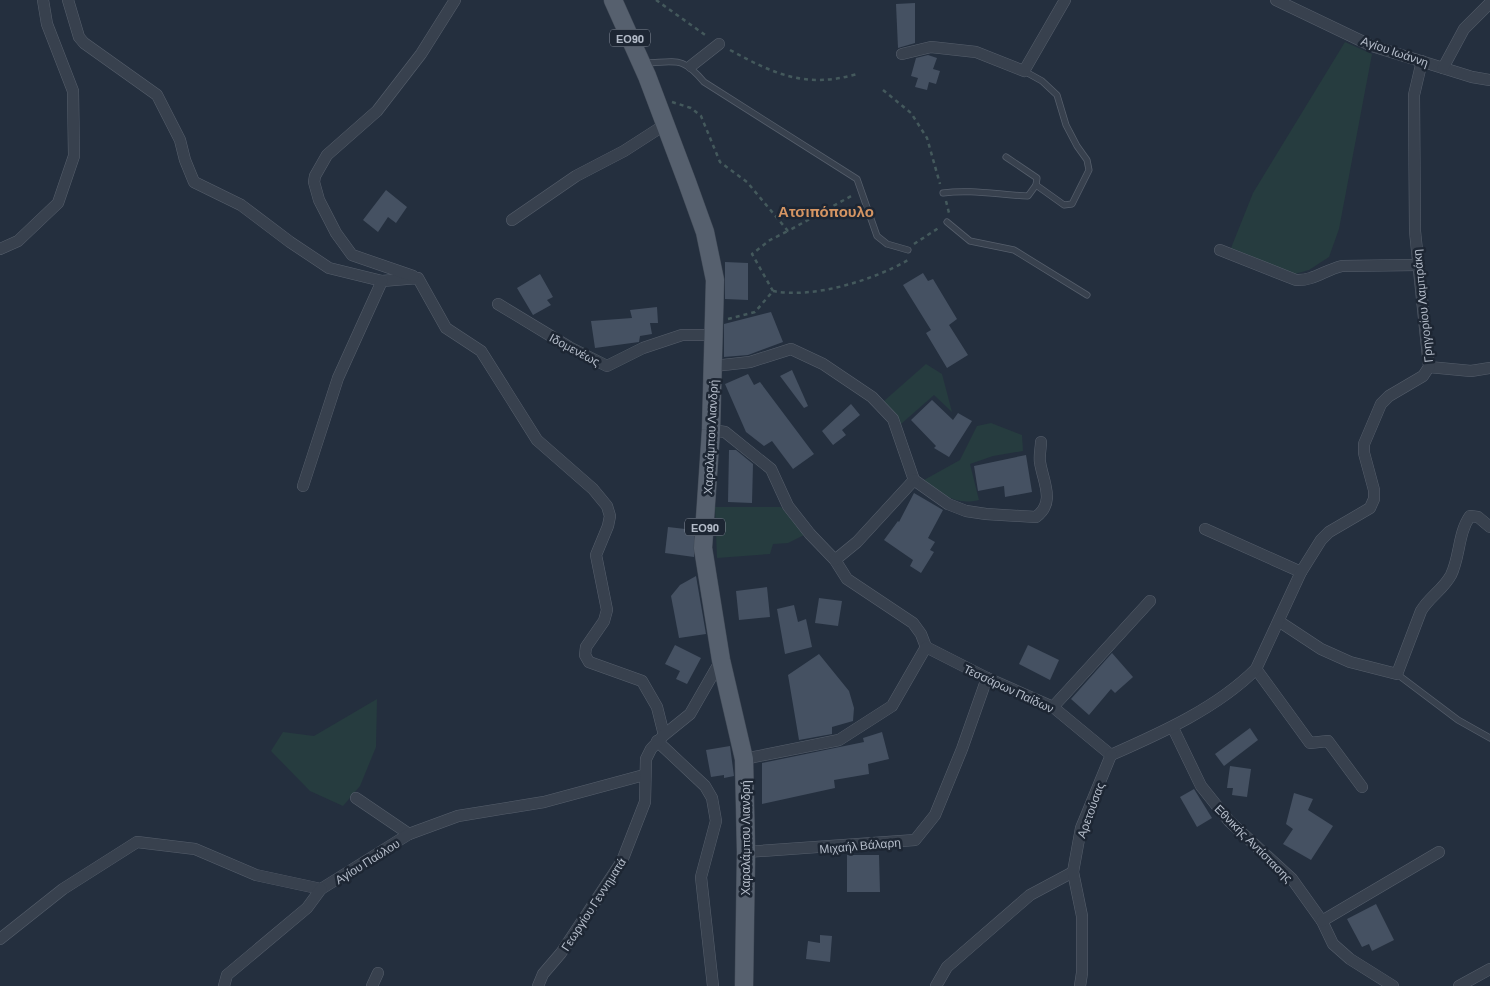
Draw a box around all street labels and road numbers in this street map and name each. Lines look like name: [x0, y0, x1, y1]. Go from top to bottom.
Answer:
road number: ΕΟ90: [610, 29, 650, 46]
street label: Αγίου Ιωάννη: [1359, 33, 1431, 70]
street label: Γρηγορίου Λαμπράκη: [1409, 249, 1436, 363]
street label: Ιδομενέως: [547, 330, 603, 369]
street label: Χαραλάμπου Λιανδρή: [700, 379, 721, 495]
road number: ΕΟ90: [685, 518, 725, 536]
street label: Τεσσάρων Παίδων: [961, 661, 1056, 716]
street label: Χαραλάμπου Λιανδρή: [738, 780, 753, 896]
street label: Αρετούσας: [1073, 780, 1108, 840]
street label: Εθνικής Αντίστασης: [1212, 801, 1296, 886]
street label: Μιχαήλ Βάλαρη: [819, 834, 901, 857]
street label: Αγίου Παύλου: [332, 836, 402, 887]
street label: Γεωργίου Γεννηματά: [558, 855, 629, 954]

